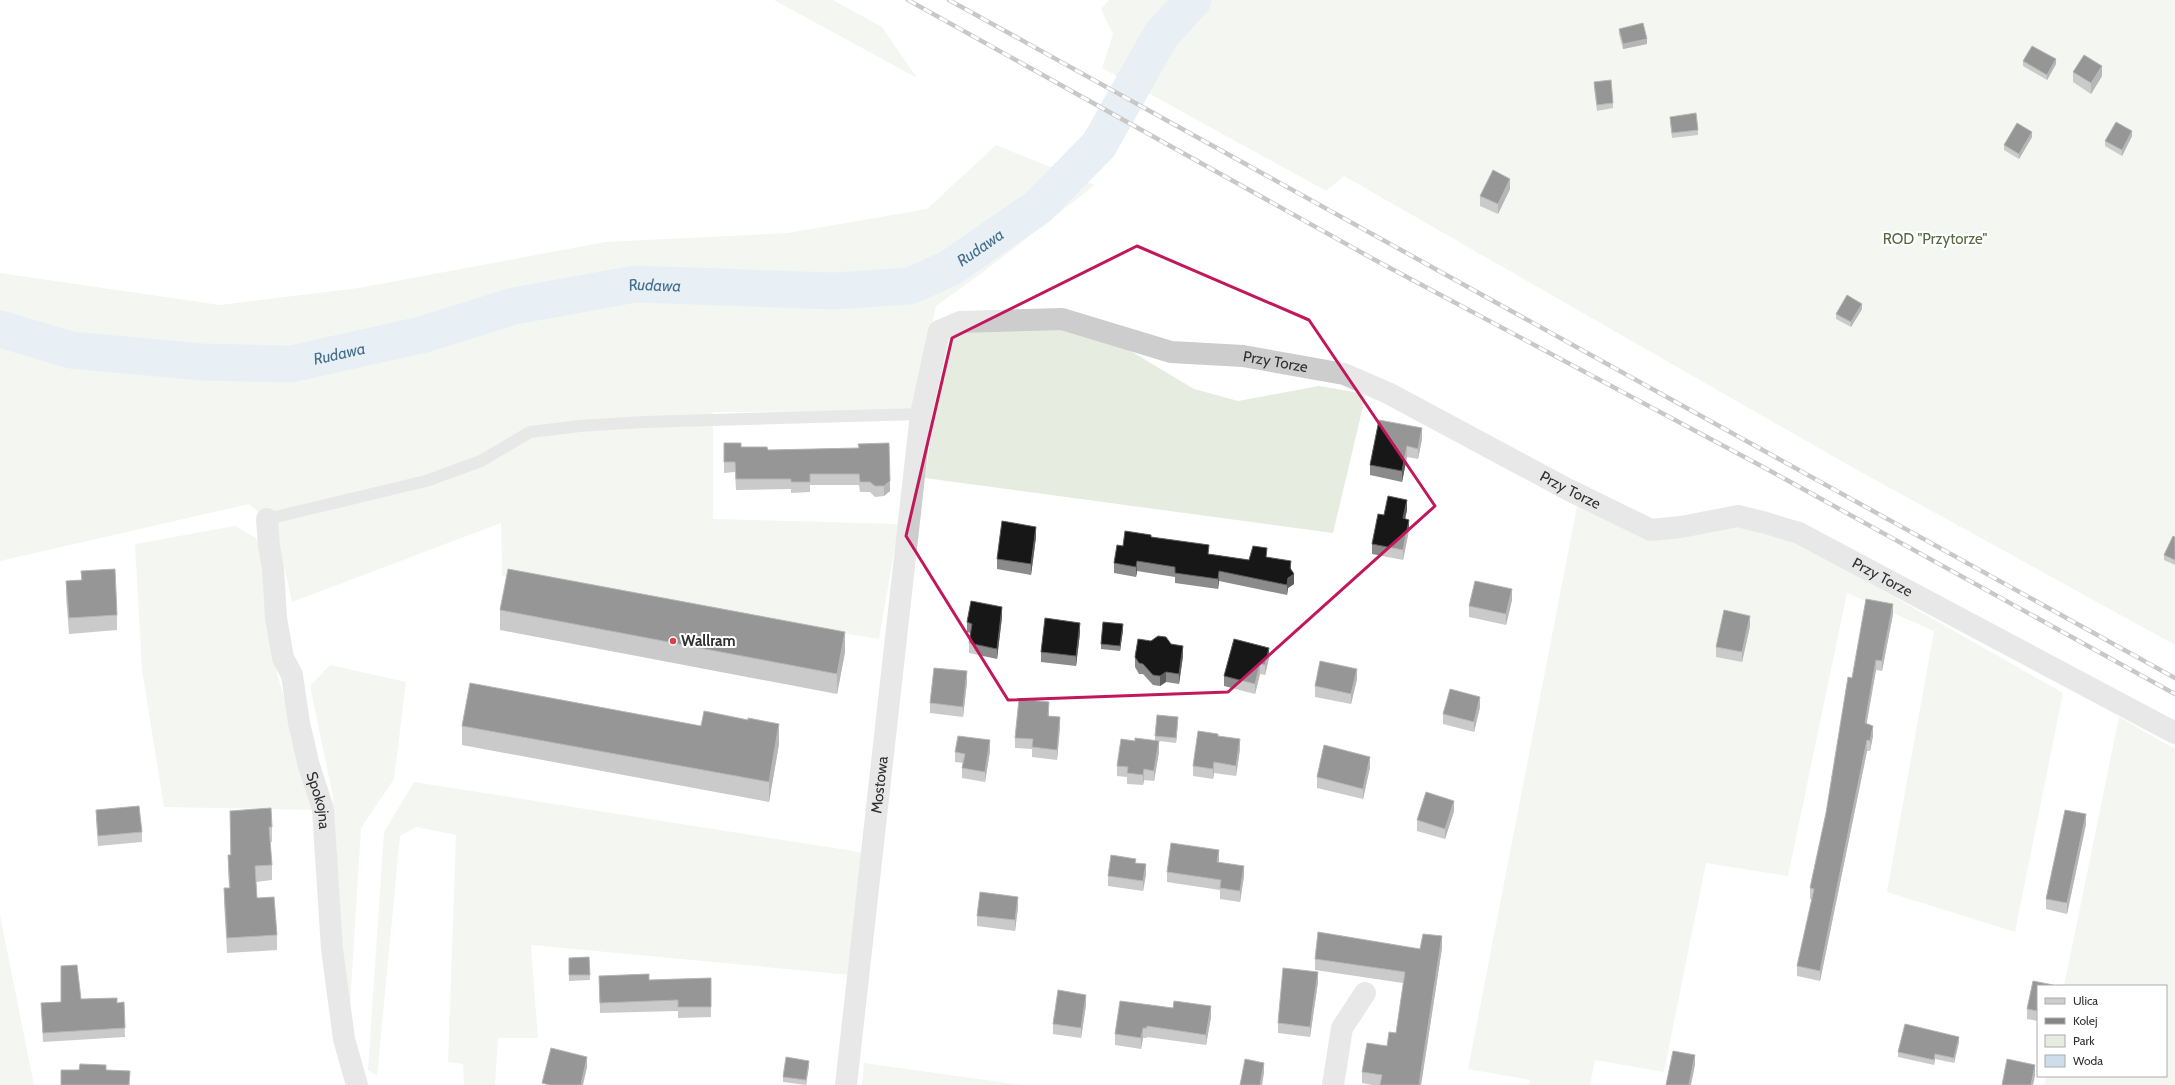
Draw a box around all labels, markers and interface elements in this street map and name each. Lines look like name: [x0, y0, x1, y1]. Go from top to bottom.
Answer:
water label: Rudawa: [953, 224, 1007, 270]
park label: ROD "Przytorze": [1883, 230, 1988, 248]
water label: Rudawa: [627, 274, 681, 295]
water label: Rudawa: [311, 338, 367, 368]
street label: Przy Torze: [1242, 347, 1310, 376]
street label: Przy Torze: [1537, 467, 1604, 513]
street label: Przy Torze: [1849, 554, 1916, 601]
place label: Wallram: [681, 632, 736, 650]
marker: Wallram: [668, 636, 678, 646]
street label: Mostowa: [867, 754, 892, 815]
street label: Spokojna: [302, 770, 333, 830]
legend: [2037, 985, 2167, 1077]
text: Ulica: [2073, 993, 2098, 1008]
text: Kolej: [2073, 1013, 2097, 1028]
text: Park: [2073, 1033, 2095, 1048]
text: Woda: [2073, 1053, 2103, 1068]

